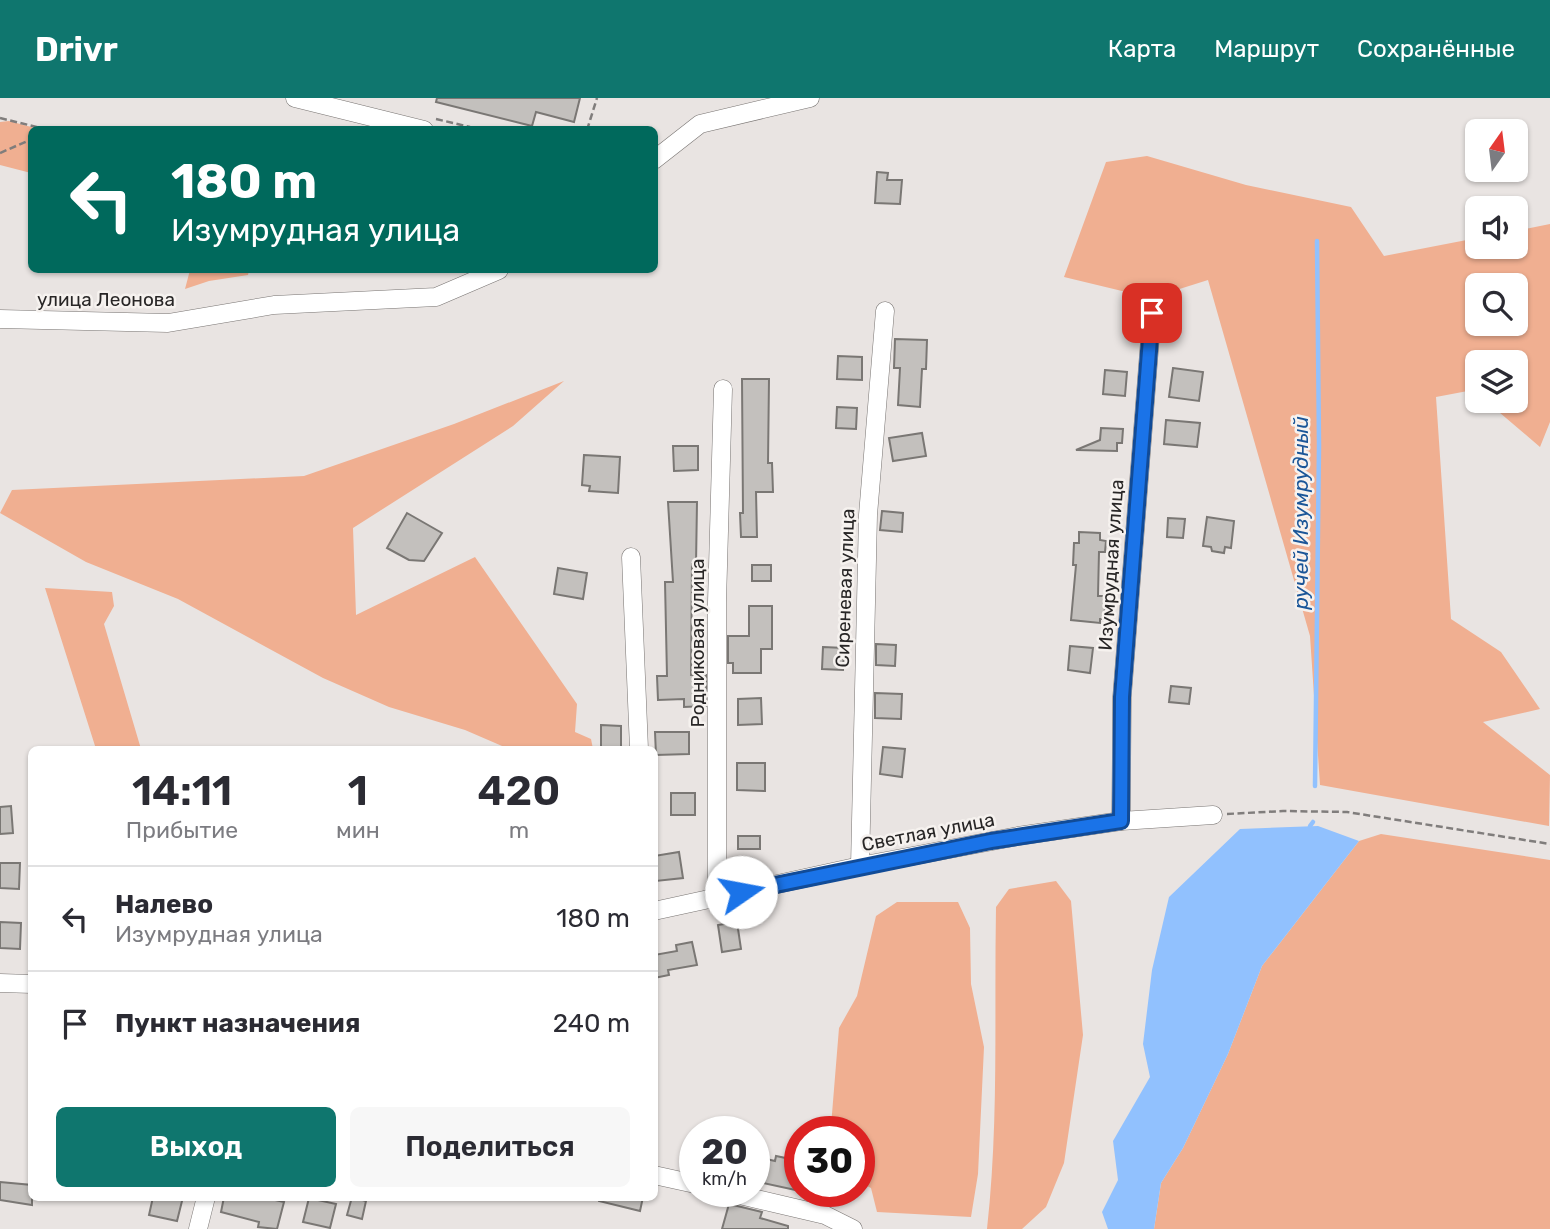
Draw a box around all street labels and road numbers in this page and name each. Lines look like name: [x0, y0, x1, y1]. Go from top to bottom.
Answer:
street label: улица Леонова: [37, 288, 175, 311]
street label: Изумрудная улица: [1094, 479, 1128, 651]
street label: Сиреневая улица: [831, 508, 859, 668]
street label: Родниковая улица: [686, 558, 709, 728]
street label: Светлая улица: [860, 808, 996, 856]

